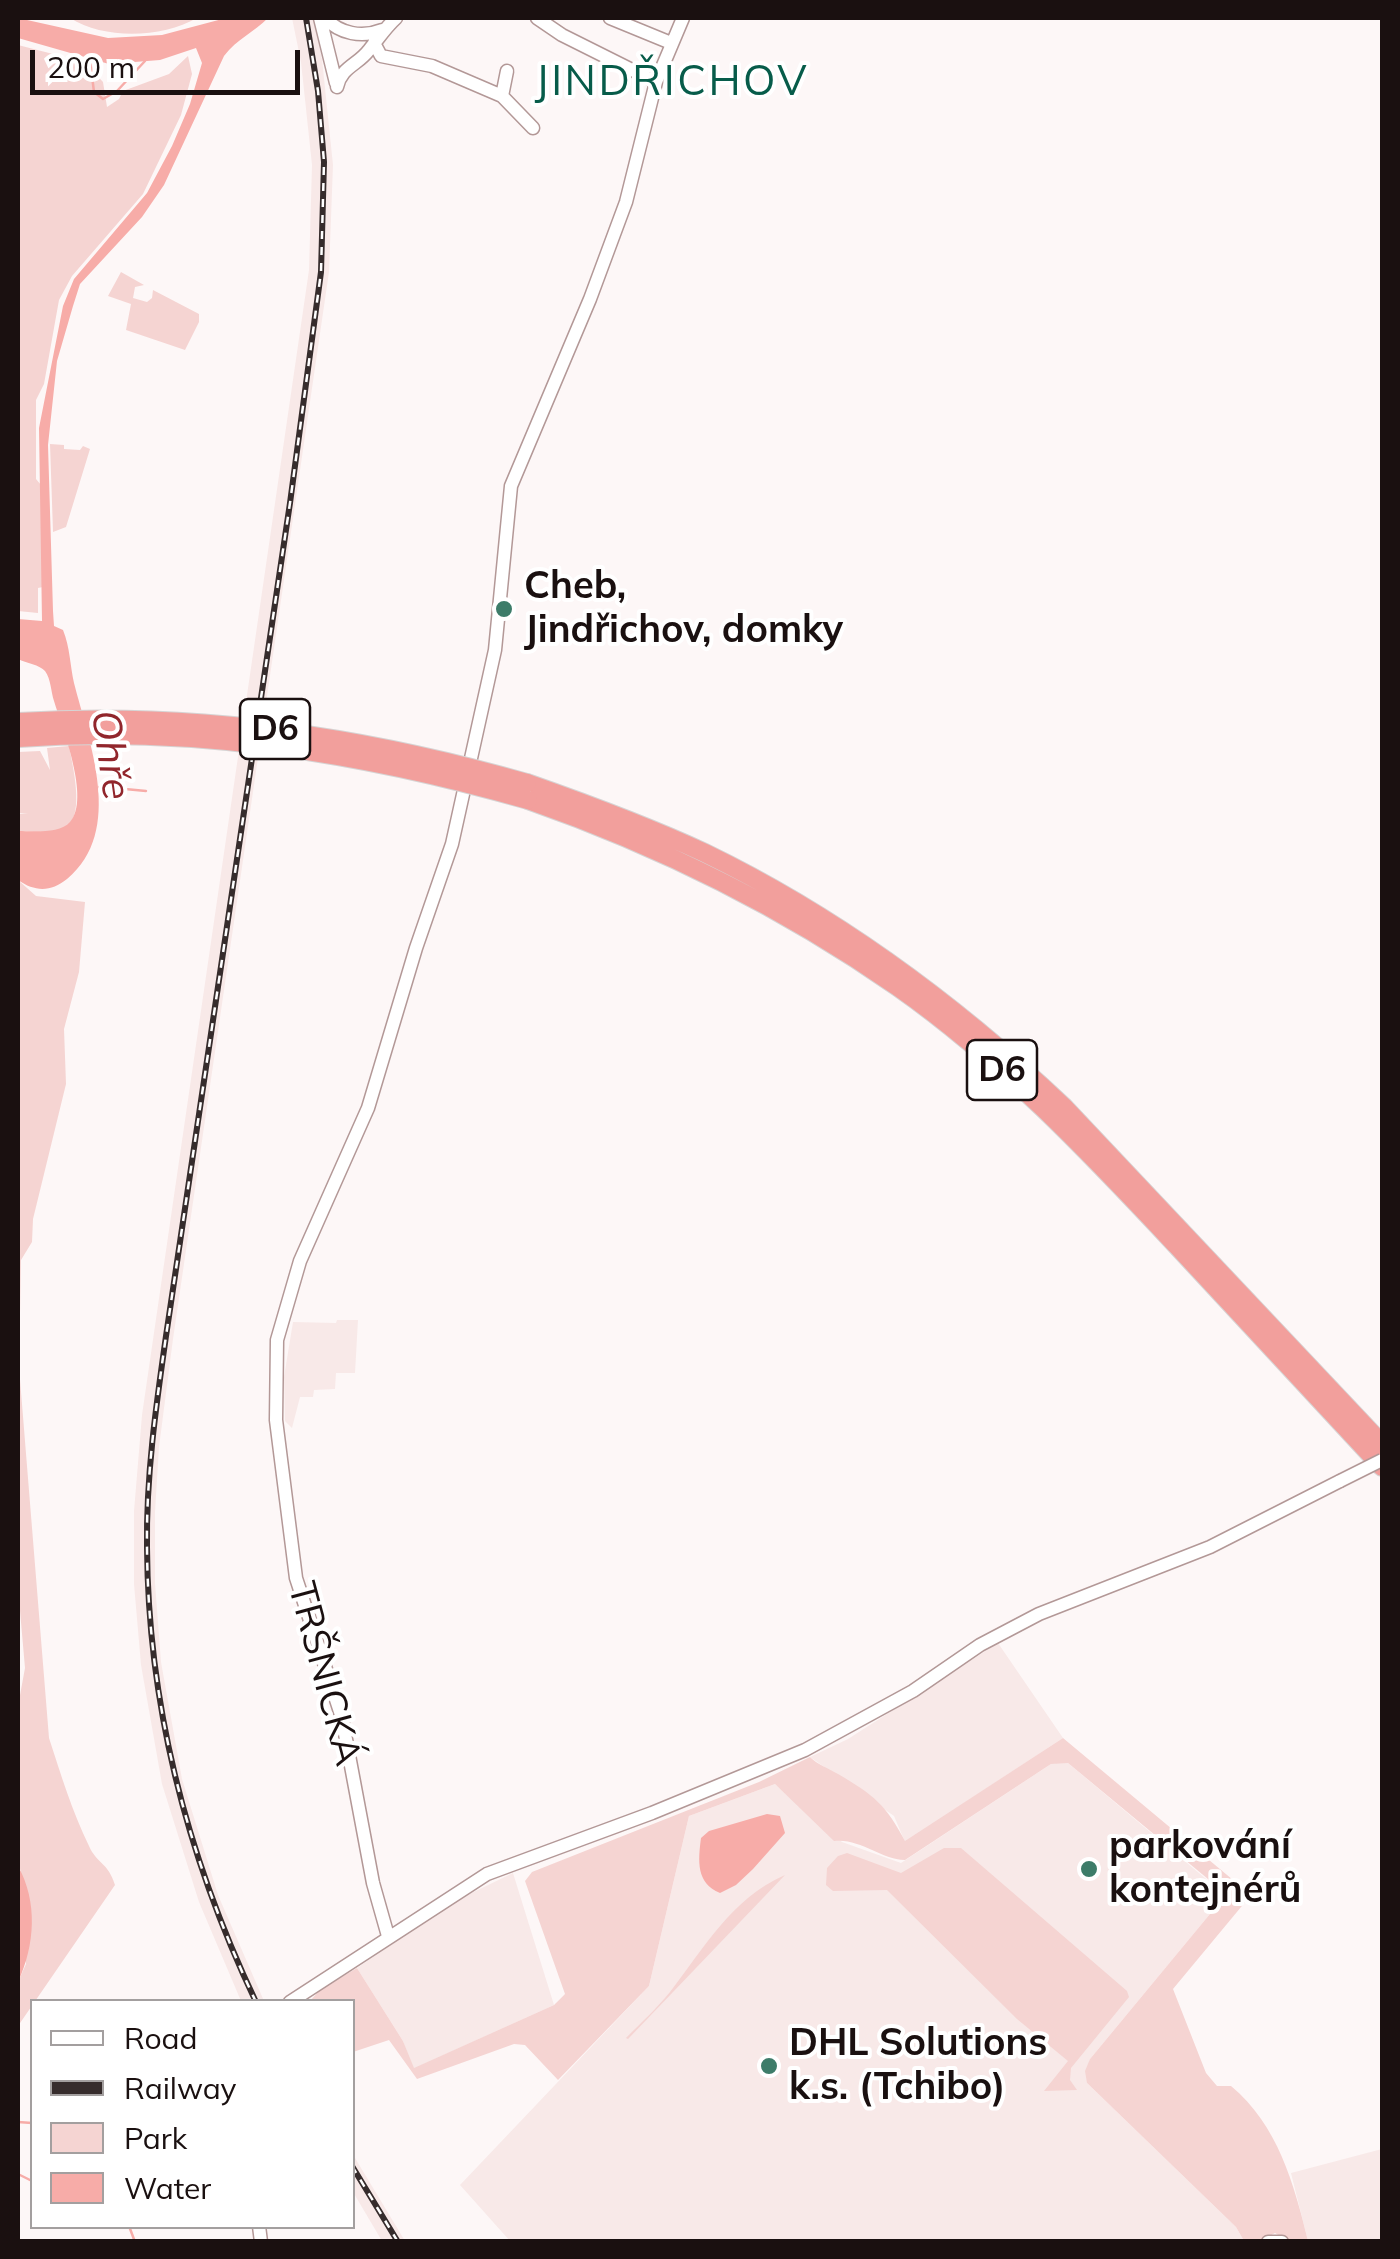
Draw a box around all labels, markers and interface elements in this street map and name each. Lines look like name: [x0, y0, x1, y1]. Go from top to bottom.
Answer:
scale bar: [35, 30, 305, 92]
text: 200 m: [47, 48, 135, 86]
district label: JINDŘICHOV: [535, 57, 809, 107]
place label: Cheb, Jindřichov, domky: [524, 564, 843, 654]
marker: Cheb, Jindřichov, domky: [493, 598, 515, 620]
road number: D6: [240, 699, 310, 759]
water label: Ohře: [80, 707, 140, 803]
road number: D6: [967, 1040, 1037, 1100]
street label: TRŠNICKÁ: [278, 1577, 370, 1771]
place label: parkování kontejnérů: [1109, 1824, 1301, 1914]
marker: parkování kontejnérů: [1078, 1858, 1100, 1880]
legend: [30, 1999, 355, 2229]
text: Road: [124, 2019, 198, 2057]
place label: DHL Solutions k.s. (Tchibo): [789, 2021, 1047, 2110]
marker: DHL Solutions k.s. (Tchibo): [758, 2055, 780, 2077]
text: Railway: [124, 2069, 237, 2107]
text: Park: [124, 2119, 187, 2157]
text: Water: [124, 2169, 211, 2207]

